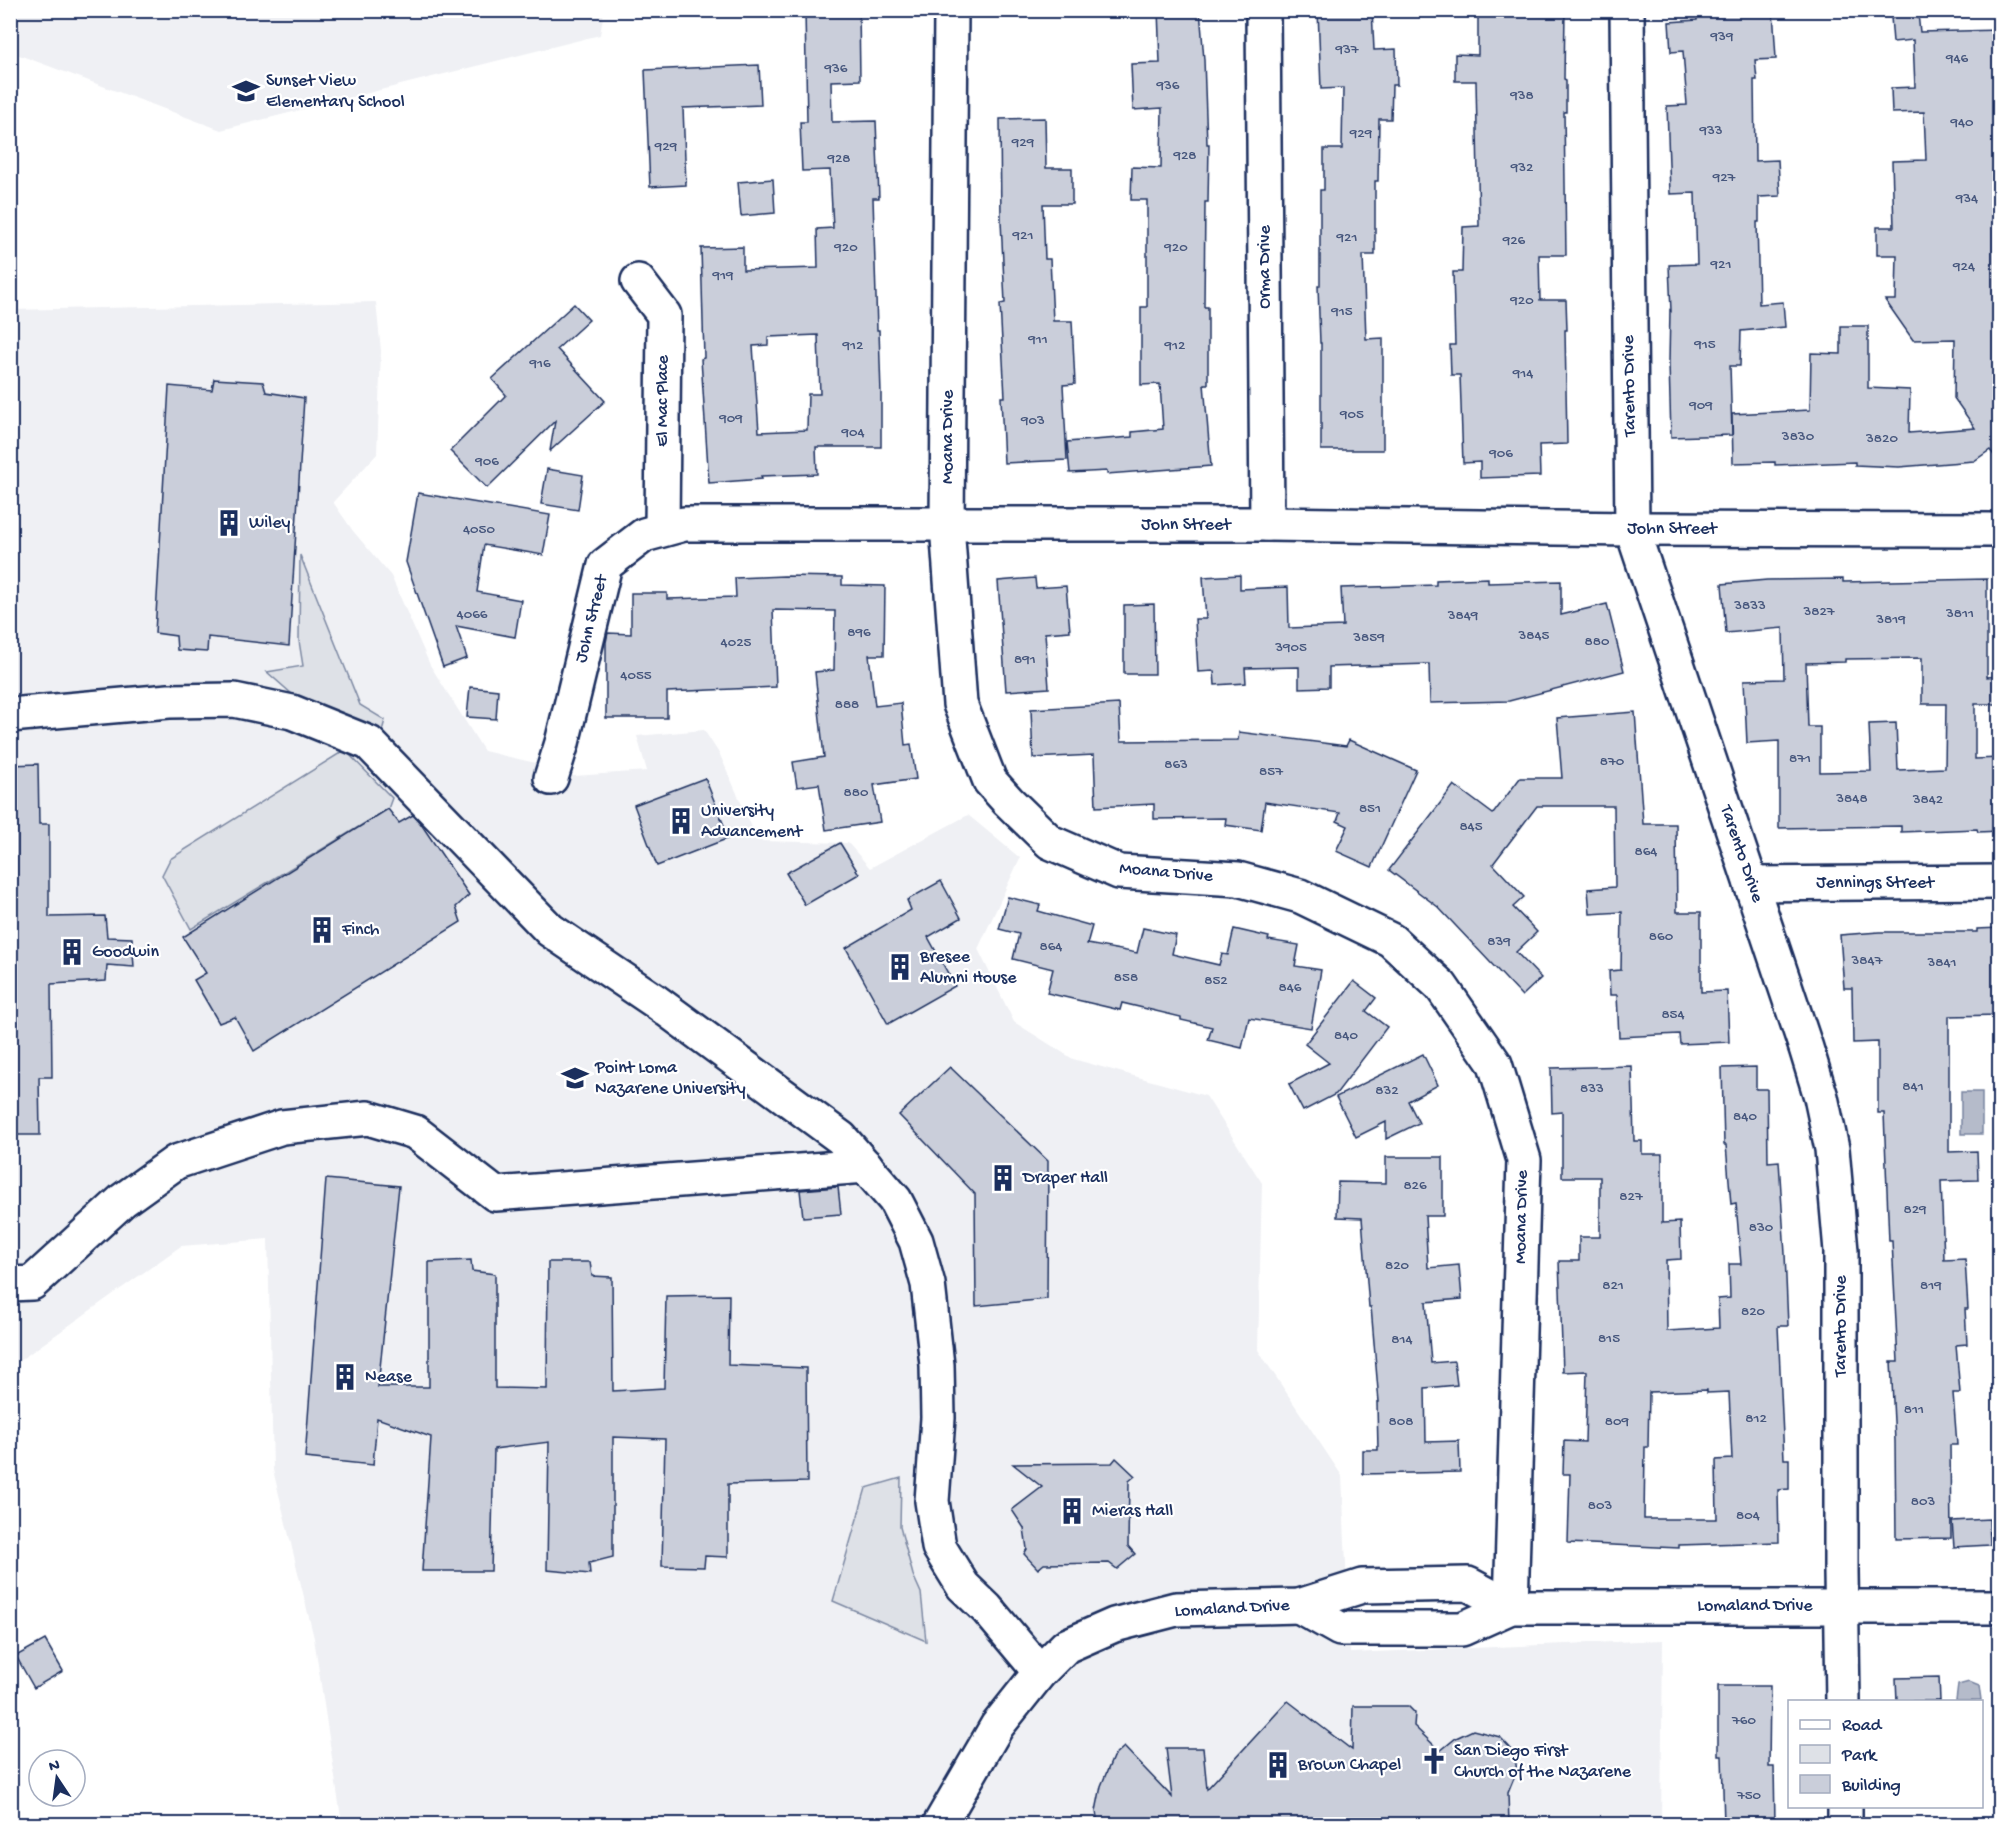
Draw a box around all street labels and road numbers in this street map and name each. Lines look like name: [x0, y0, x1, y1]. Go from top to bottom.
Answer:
street label: Orma Drive: [1255, 225, 1276, 309]
street label: Tarento Drive: [1619, 334, 1641, 438]
street label: El Mac Place: [653, 354, 674, 447]
street label: Moana Drive: [938, 389, 959, 484]
street label: John Street: [1141, 515, 1232, 536]
street label: John Street: [1627, 519, 1718, 540]
street label: John Street: [571, 572, 613, 665]
street label: Tarento Drive: [1714, 802, 1768, 906]
street label: Moana Drive: [1118, 858, 1214, 888]
street label: Jennings Street: [1816, 873, 1935, 894]
street label: Moana Drive: [1511, 1169, 1533, 1264]
street label: Tarento Drive: [1831, 1275, 1852, 1378]
street label: Lomaland Drive: [1174, 1595, 1291, 1623]
street label: Lomaland Drive: [1697, 1596, 1813, 1617]

